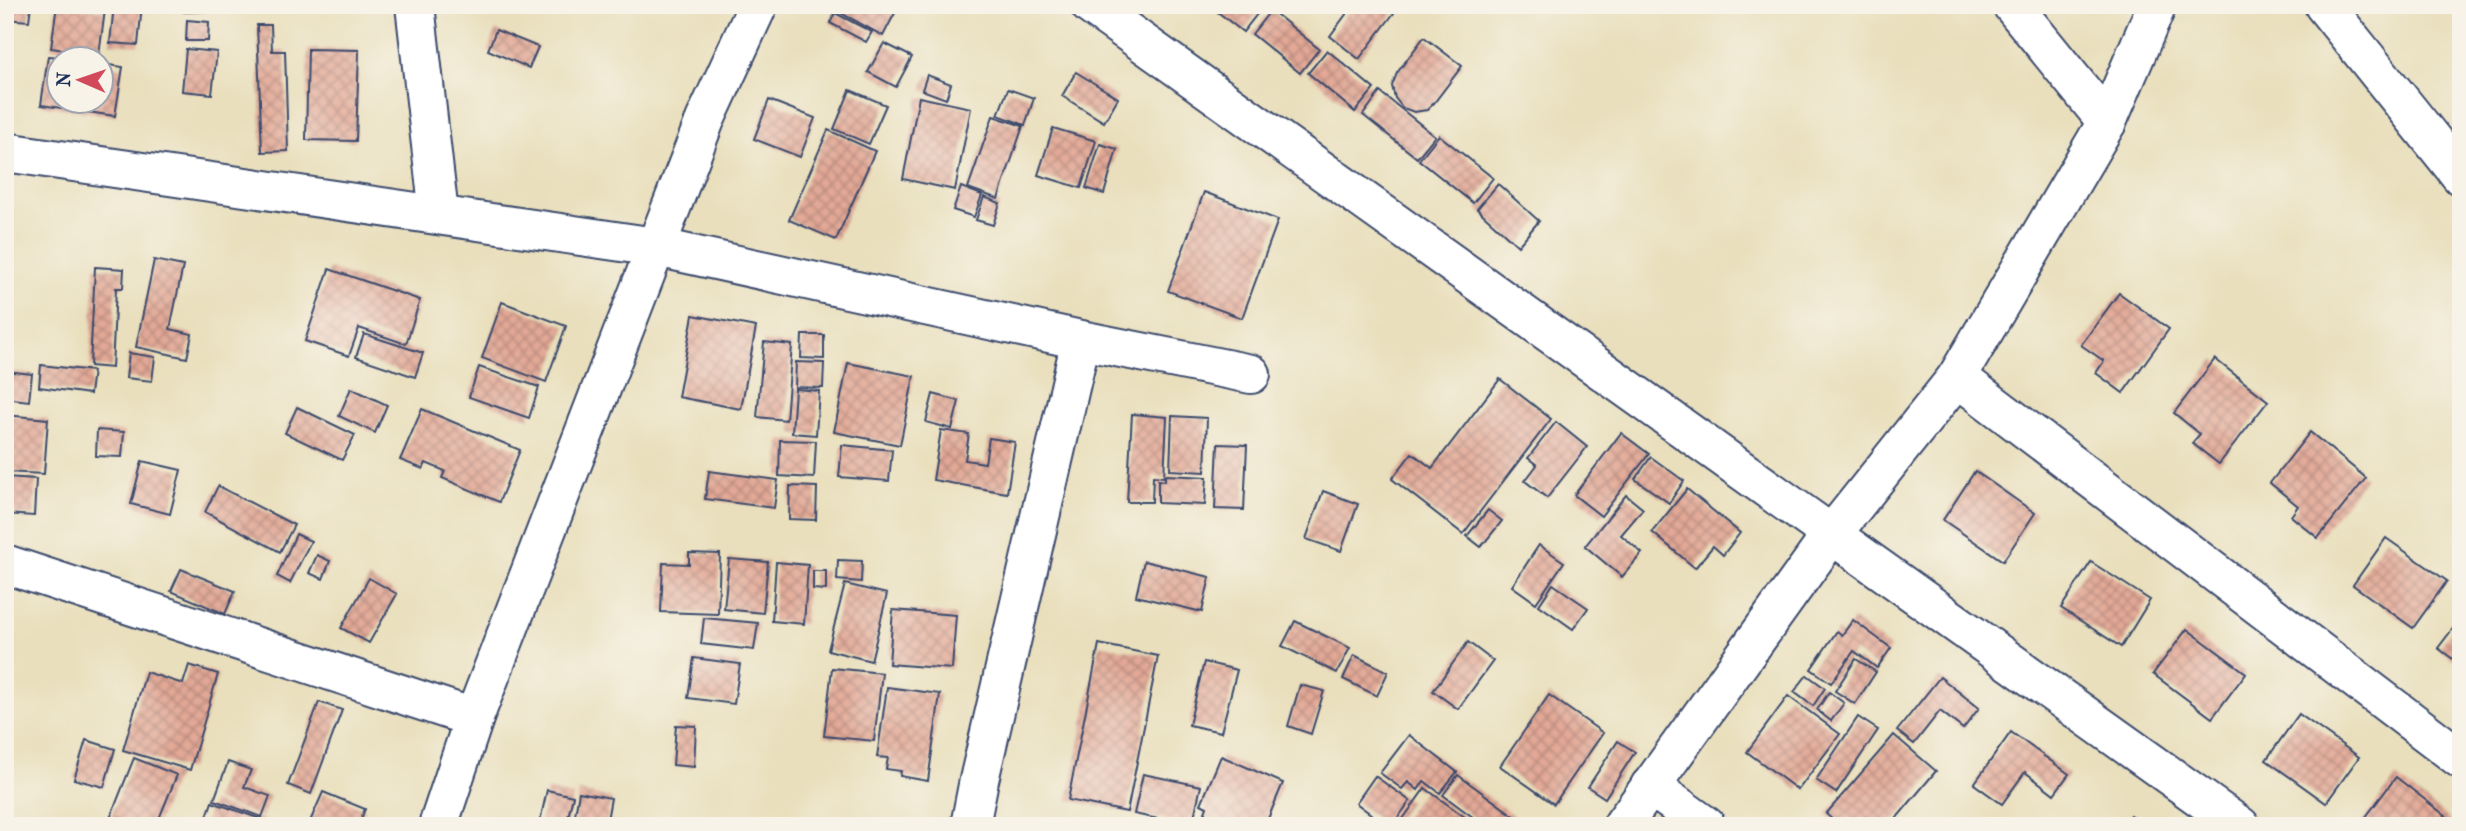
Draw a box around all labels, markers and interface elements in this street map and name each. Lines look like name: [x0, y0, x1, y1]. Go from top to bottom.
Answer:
north arrow: [46, 46, 116, 116]
text: N: [53, 71, 75, 87]

